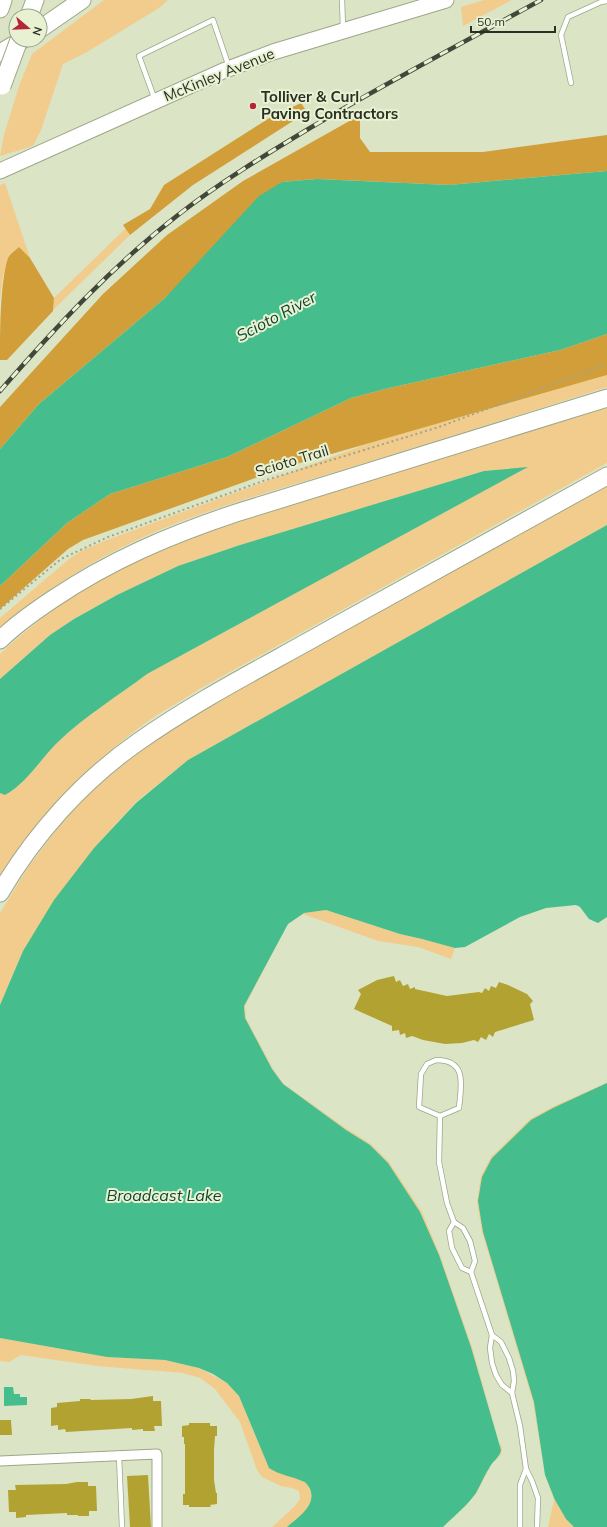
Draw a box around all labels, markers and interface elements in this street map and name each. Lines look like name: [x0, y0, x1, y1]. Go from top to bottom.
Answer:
north arrow: [8, 8, 48, 48]
scale bar: [471, 8, 555, 34]
text: 50 m: [477, 14, 505, 29]
text: N: [29, 25, 45, 37]
street label: McKinley Avenue: [161, 44, 277, 105]
place label: Tolliver & Curl Paving Contractors: [261, 87, 398, 123]
marker: Tolliver & Curl Paving Contractors: [248, 101, 258, 111]
water label: Scioto River: [233, 286, 320, 345]
street label: Scioto Trail: [253, 440, 331, 481]
water label: Broadcast Lake: [106, 1185, 222, 1205]

